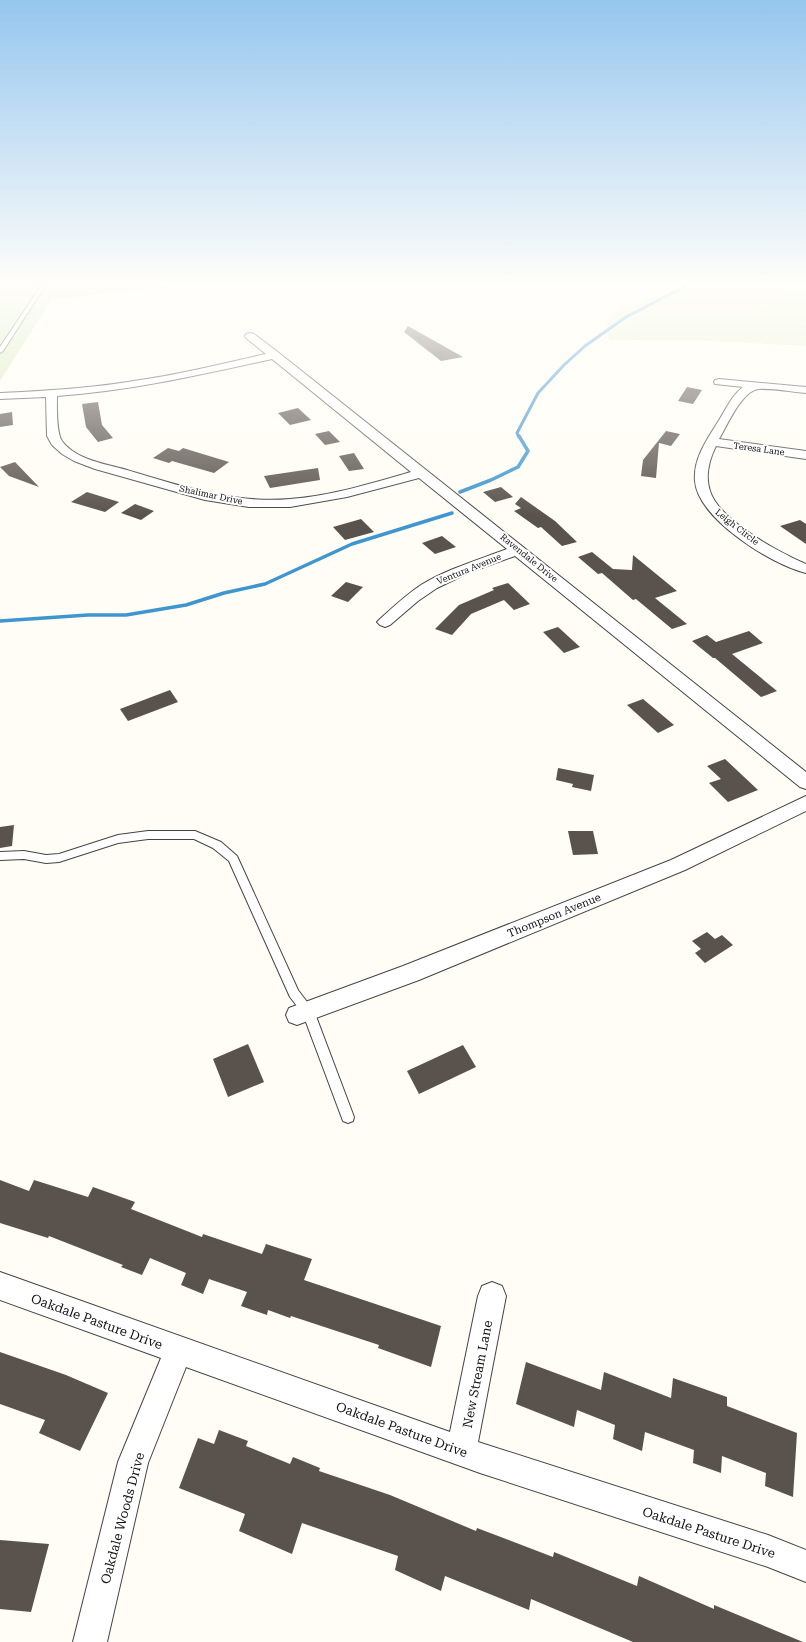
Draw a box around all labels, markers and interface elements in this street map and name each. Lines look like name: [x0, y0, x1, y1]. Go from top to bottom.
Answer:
street label: Teresa Lane: [733, 440, 785, 458]
street label: Shalimar Drive: [178, 483, 244, 507]
street label: Leigh Circle: [713, 507, 761, 547]
street label: Ravendale Drive: [498, 532, 560, 584]
street label: Ventura Avenue: [435, 552, 503, 586]
street label: Thompson Avenue: [506, 891, 603, 940]
street label: Oakdale Pasture Drive: [29, 1291, 165, 1352]
street label: New Stream Lane: [460, 1319, 495, 1429]
street label: Oakdale Pasture Drive: [334, 1399, 470, 1460]
street label: Oakdale Woods Drive: [98, 1451, 147, 1585]
street label: Oakdale Pasture Drive: [641, 1504, 777, 1561]

